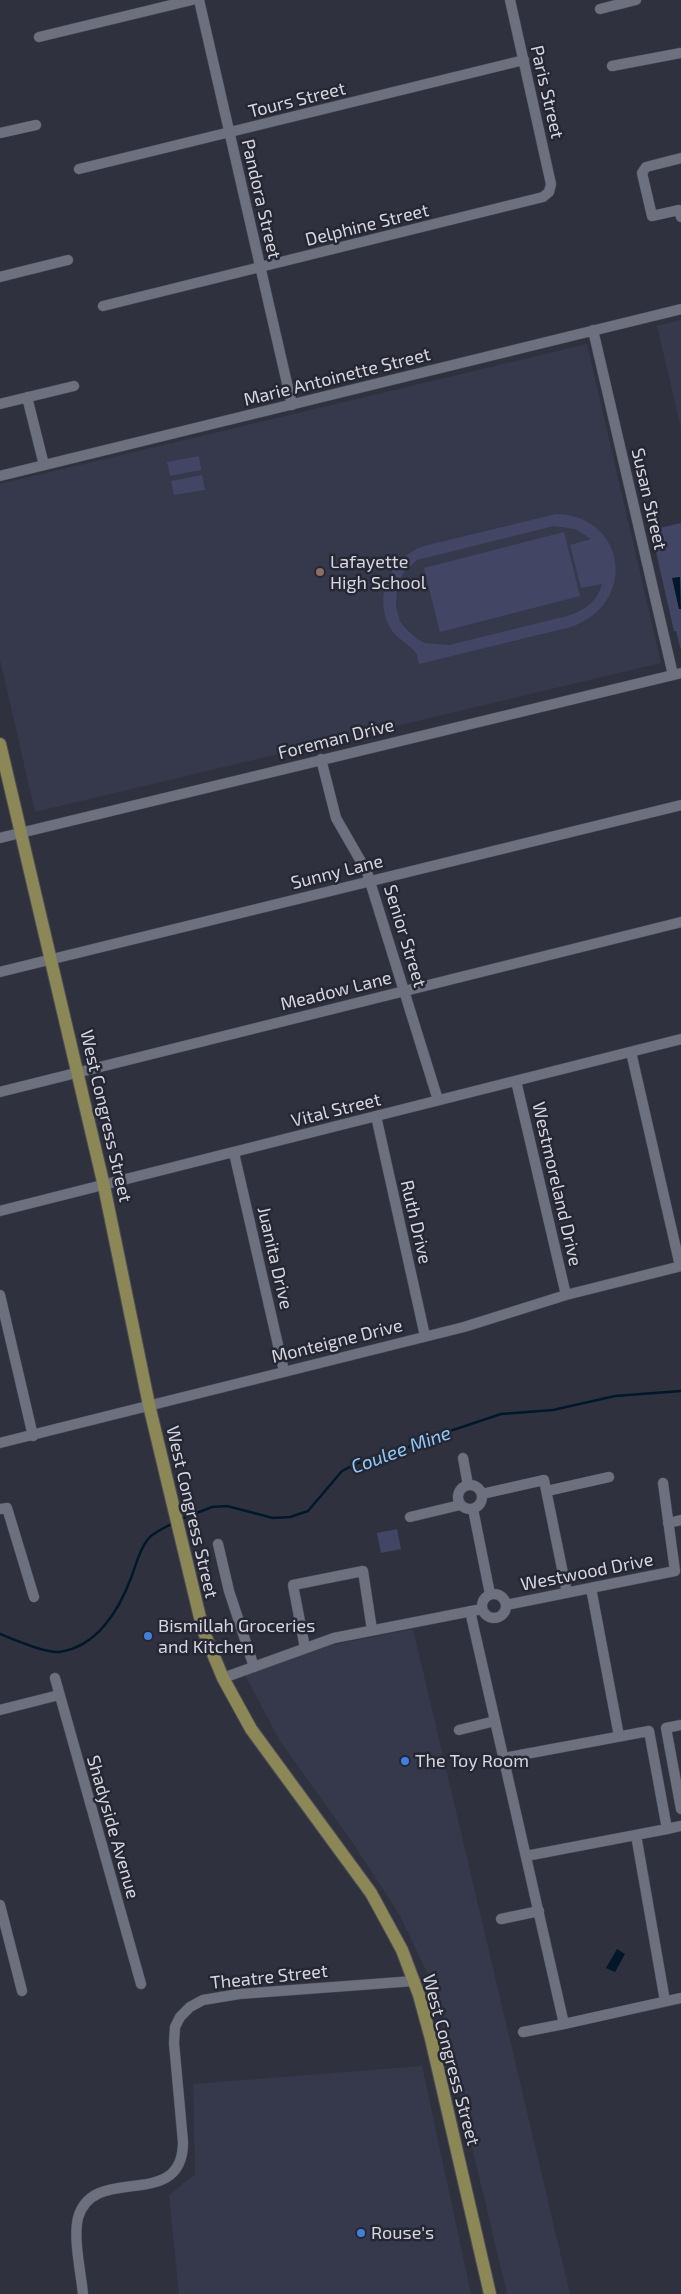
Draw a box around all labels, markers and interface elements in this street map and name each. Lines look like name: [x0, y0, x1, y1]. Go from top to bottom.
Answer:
street label: Paris Street: [526, 43, 568, 141]
street label: Tours Street: [246, 78, 348, 122]
street label: Pandora Street: [237, 137, 285, 261]
street label: Delphine Street: [303, 199, 431, 251]
street label: Marie Antoinette Street: [241, 343, 433, 411]
street label: Susan Street: [627, 446, 671, 552]
place label: Lafayette High School: [330, 551, 426, 594]
marker: Lafayette High School: [314, 566, 326, 578]
street label: Foreman Drive: [276, 714, 396, 764]
street label: Sunny Lane: [289, 850, 385, 894]
street label: Senior Street: [379, 882, 431, 990]
street label: Meadow Lane: [278, 967, 394, 1015]
street label: West Congress Street: [76, 1028, 136, 1204]
street label: Vital Street: [289, 1088, 383, 1132]
street label: Westmoreland Drive: [528, 1100, 586, 1268]
street label: Ruth Drive: [396, 1178, 436, 1266]
street label: Juanita Drive: [253, 1205, 297, 1311]
street label: Monteigne Drive: [269, 1314, 405, 1368]
water label: Coulee Mine: [348, 1421, 454, 1479]
street label: West Congress Street: [162, 1424, 222, 1600]
street label: Westwood Drive: [519, 1549, 655, 1595]
place label: Bismillah Groceries and Kitchen: [158, 1615, 315, 1658]
marker: Bismillah Groceries and Kitchen: [142, 1630, 154, 1642]
place label: The Toy Room: [415, 1750, 529, 1772]
street label: Shadyside Avenue: [82, 1753, 144, 1901]
marker: The Toy Room: [399, 1755, 411, 1767]
street label: Theatre Street: [209, 1960, 329, 1994]
street label: West Congress Street: [418, 1972, 484, 2148]
place label: Rouse's: [371, 2222, 434, 2244]
marker: Rouse's: [355, 2227, 367, 2239]

